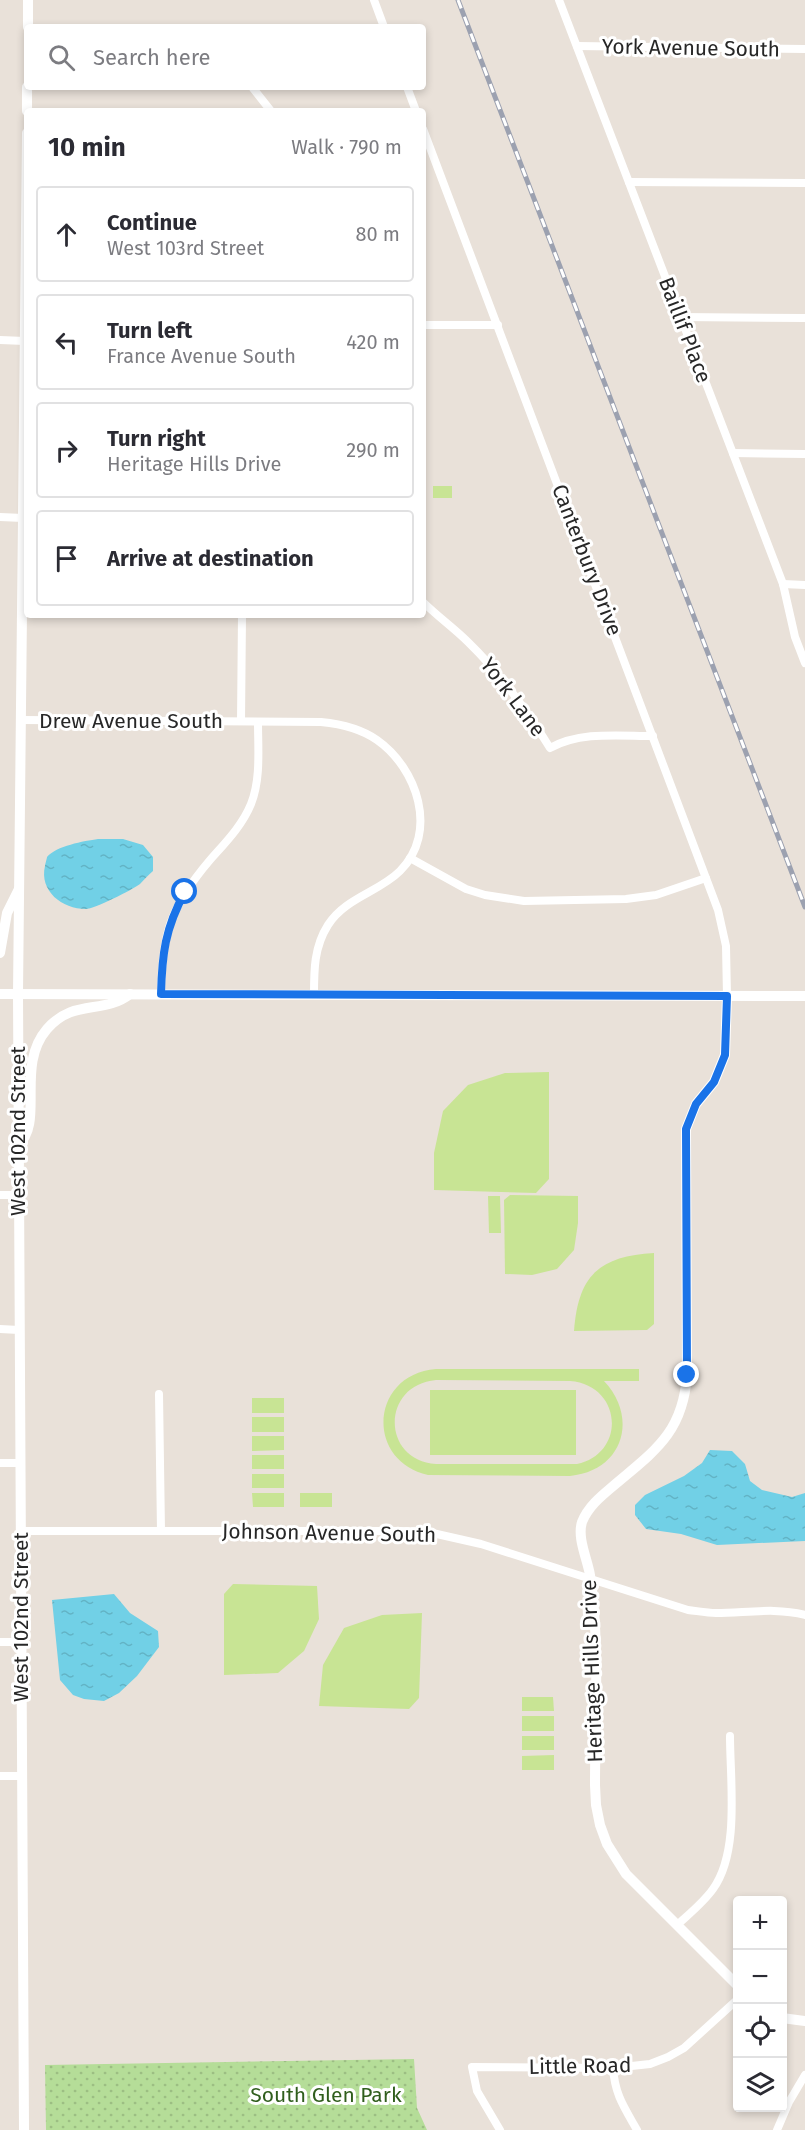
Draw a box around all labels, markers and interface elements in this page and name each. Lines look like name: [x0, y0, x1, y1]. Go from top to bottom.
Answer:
search box: [24, 24, 426, 90]
street label: York Avenue South: [602, 33, 780, 63]
icon: search: [45, 41, 78, 74]
text: Search here: [93, 44, 211, 71]
text: 10 min: [48, 132, 126, 163]
text: Walk · 790 m: [291, 135, 402, 159]
text: Continue: [107, 209, 197, 236]
icon: ahead: [50, 218, 83, 251]
text: 80 m: [355, 222, 400, 246]
text: West 103rd Street: [107, 236, 264, 260]
street label: Baillif Place: [653, 273, 717, 387]
text: Turn left: [107, 317, 192, 344]
icon: left: [50, 326, 83, 359]
text: 420 m: [346, 330, 400, 354]
text: France Avenue South: [107, 344, 296, 368]
text: Turn right: [107, 425, 206, 452]
icon: right: [50, 434, 83, 467]
text: 290 m: [346, 438, 400, 462]
text: Heritage Hills Drive: [107, 452, 281, 476]
street label: Canterbury Drive: [546, 481, 628, 639]
icon: arrive: [50, 542, 83, 575]
text: Arrive at destination: [107, 545, 314, 572]
street label: York Lane: [475, 652, 551, 742]
street label: Drew Avenue South: [39, 708, 223, 734]
route start: [171, 878, 197, 904]
street label: West 102nd Street: [5, 1046, 31, 1216]
route end: [673, 1361, 699, 1387]
street label: Johnson Avenue South: [222, 1518, 436, 1548]
street label: West 102nd Street: [8, 1532, 34, 1702]
street label: Heritage Hills Drive: [576, 1579, 608, 1763]
map controls: [733, 1896, 787, 2112]
button: +: [733, 1896, 787, 1950]
button: −: [733, 1950, 787, 2004]
button: locate: [733, 2004, 787, 2058]
street label: Little Road: [528, 2052, 632, 2080]
button: layers: [733, 2058, 787, 2112]
park label: South Glen Park: [250, 2082, 402, 2108]

